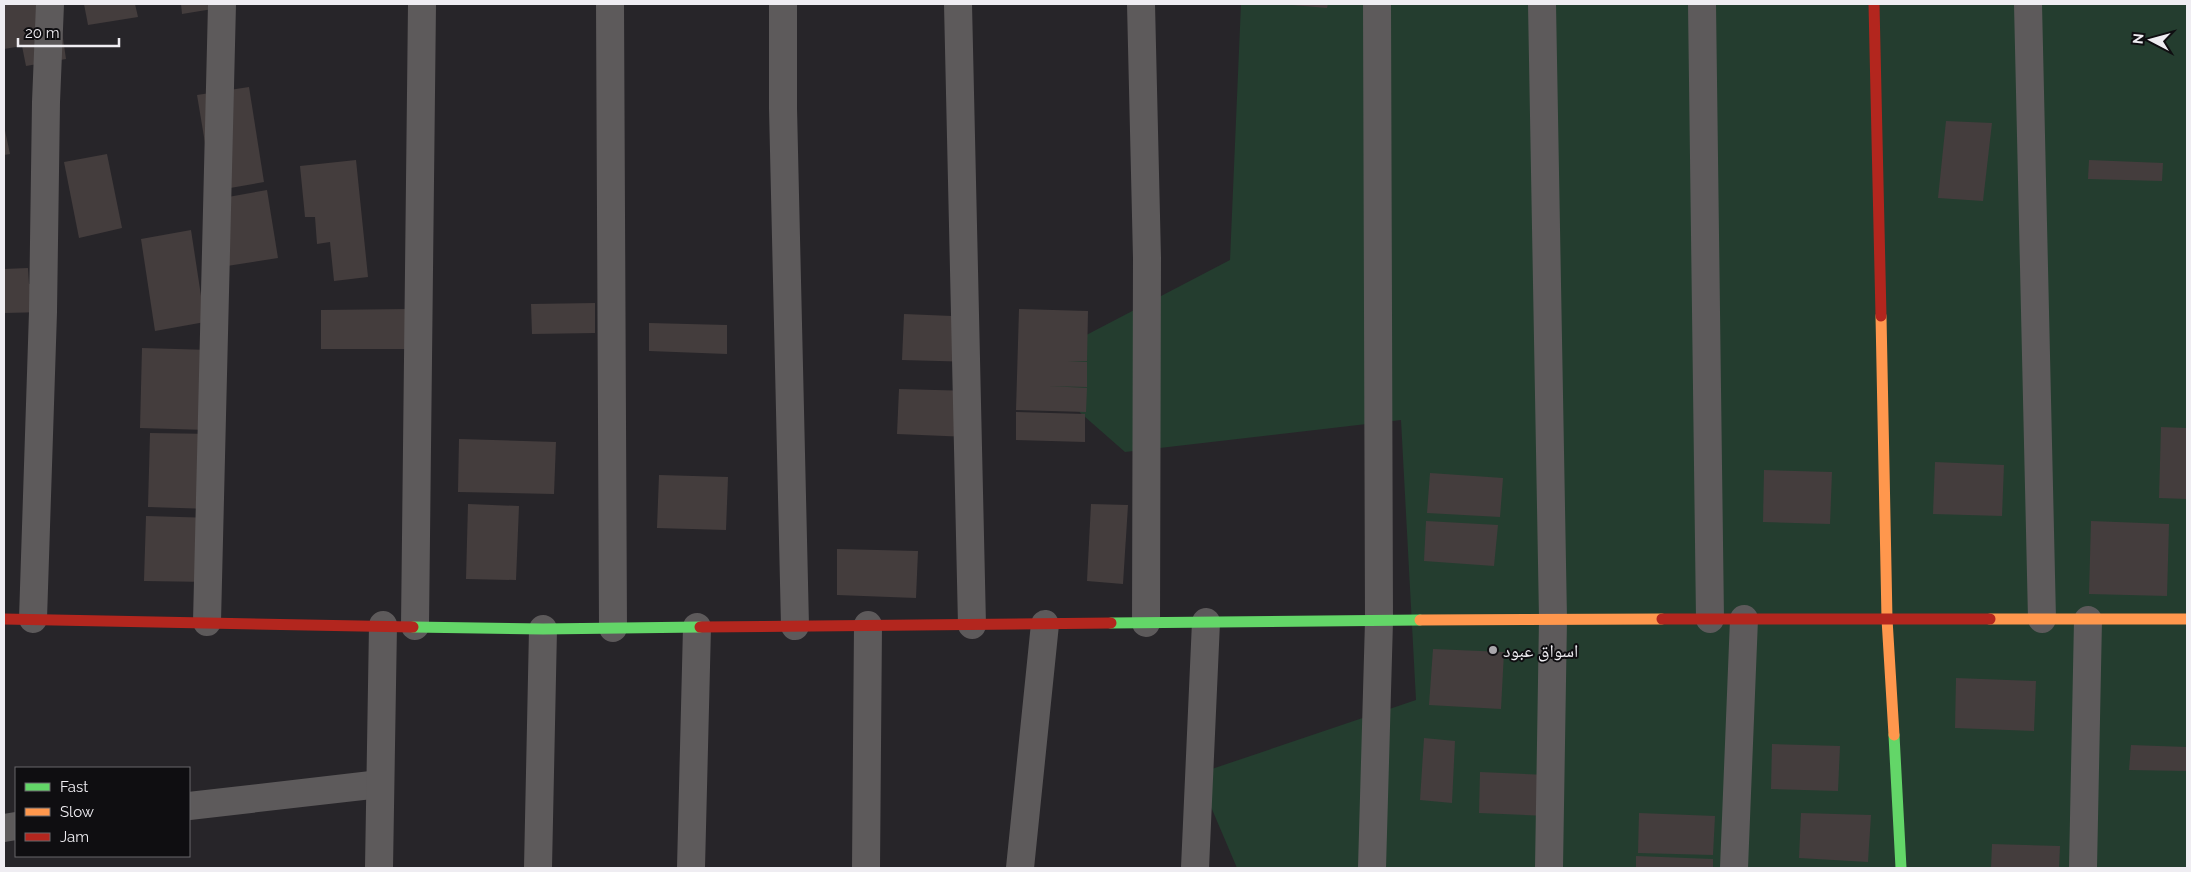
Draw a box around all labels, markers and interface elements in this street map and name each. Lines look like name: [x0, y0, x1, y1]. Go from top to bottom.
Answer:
scale bar: [18, 15, 119, 47]
north arrow: [2126, 15, 2176, 65]
text: 20 m: [25, 24, 60, 42]
text: N: [2130, 32, 2147, 45]
place label: اسواق عبود: [1503, 640, 1578, 662]
marker: اسواق عبود: [1487, 644, 1499, 656]
legend: [15, 767, 190, 857]
text: Fast: [60, 778, 88, 796]
text: Slow: [60, 803, 94, 821]
text: Jam: [60, 828, 89, 846]

